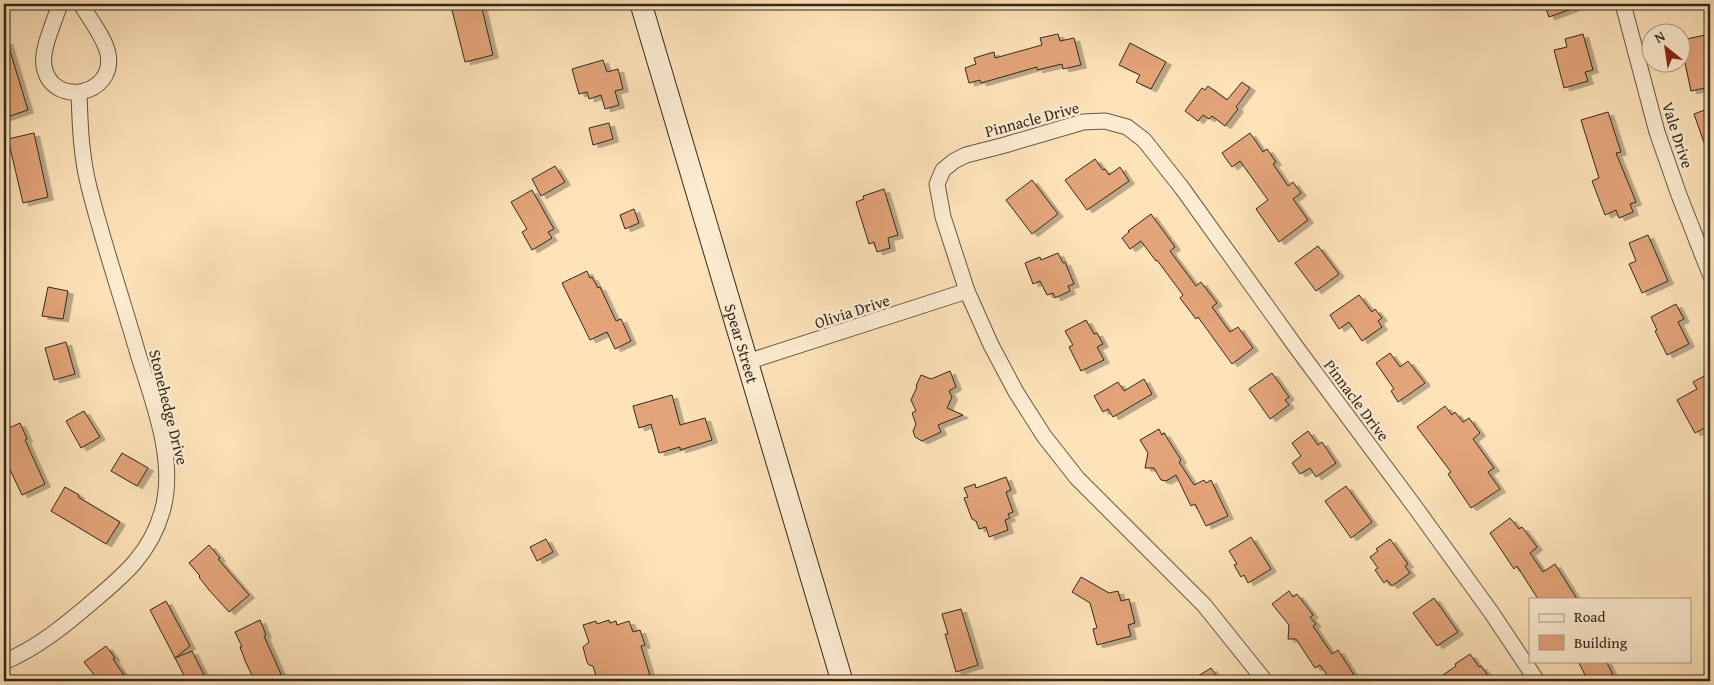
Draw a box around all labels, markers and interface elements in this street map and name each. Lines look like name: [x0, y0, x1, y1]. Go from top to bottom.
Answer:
north arrow: [1642, 22, 1692, 72]
text: N: [1650, 25, 1669, 48]
street label: Pinnacle Drive: [982, 95, 1082, 143]
street label: Vale Drive: [1656, 99, 1700, 171]
street label: Olivia Drive: [811, 288, 893, 334]
street label: Spear Street: [719, 301, 765, 386]
street label: Stonehedge Drive: [143, 347, 195, 467]
street label: Pinnacle Drive: [1318, 354, 1396, 446]
legend: [1529, 598, 1692, 662]
text: Road: [1574, 606, 1605, 627]
text: Building: [1574, 632, 1628, 653]

